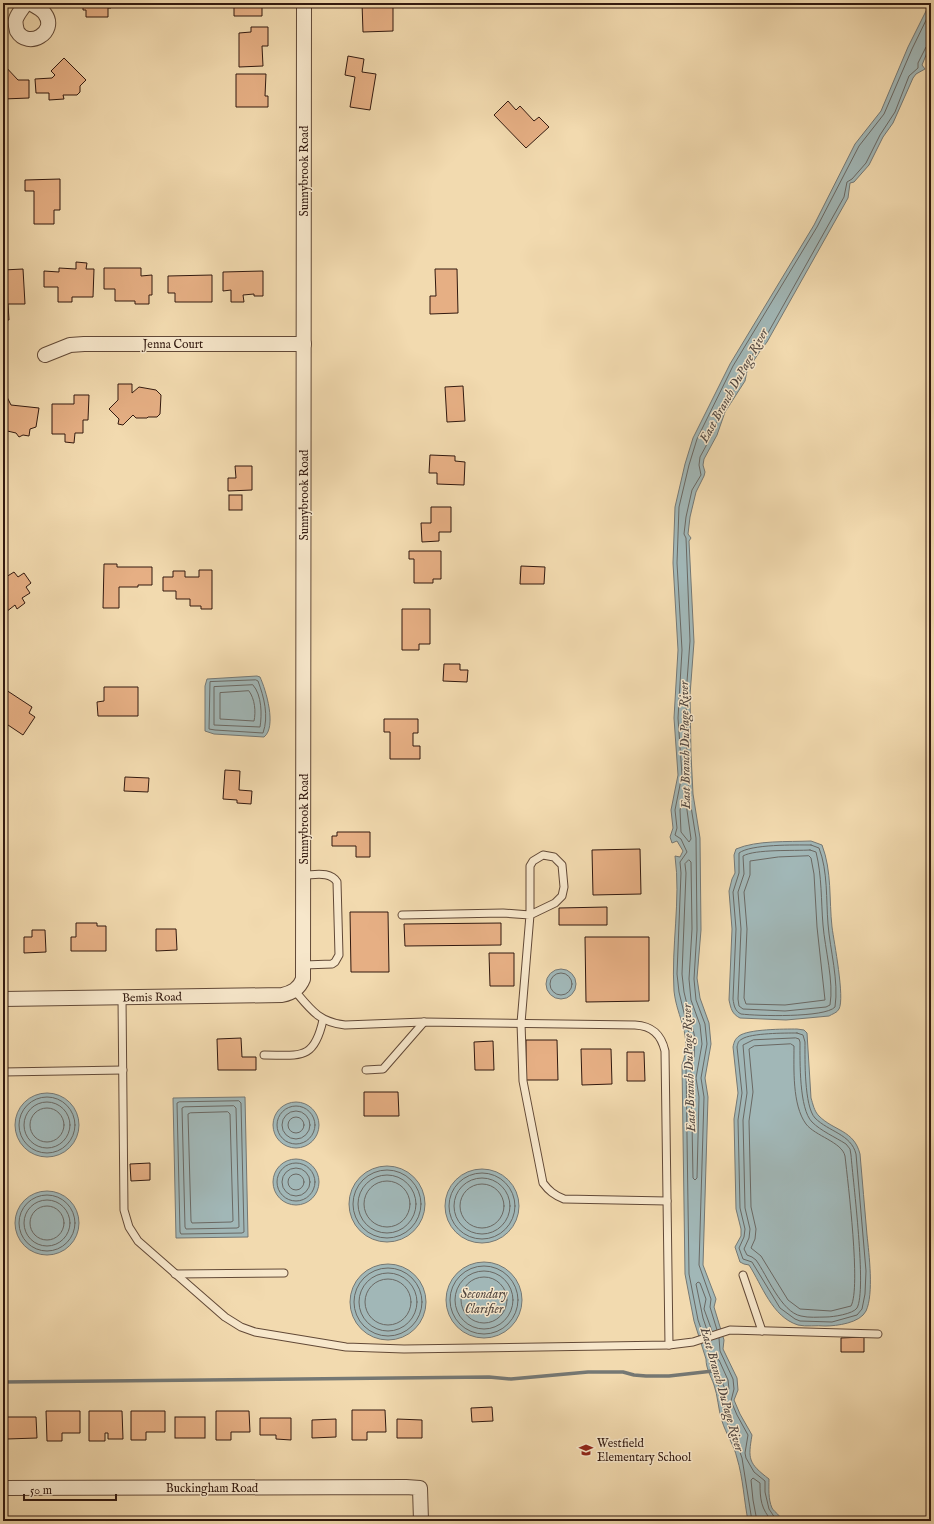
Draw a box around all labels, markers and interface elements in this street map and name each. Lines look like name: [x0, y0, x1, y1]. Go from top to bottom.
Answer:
street label: Sunnybrook Road: [297, 125, 312, 216]
water label: East Branch DuPage River: [695, 325, 774, 447]
street label: Jenna Court: [141, 337, 203, 353]
street label: Sunnybrook Road: [297, 449, 312, 540]
water label: East Branch DuPage River: [676, 680, 696, 810]
street label: Sunnybrook Road: [297, 773, 312, 864]
street label: Bemis Road: [122, 989, 183, 1006]
water label: East Branch DuPage River: [679, 1003, 701, 1133]
water label: Secondary Clarifier: [461, 1286, 508, 1318]
water label: East Branch DuPage River: [694, 1324, 748, 1454]
place label: Westfield Elementary School: [597, 1436, 692, 1465]
school or university icon: Westfield Elementary School: [578, 1442, 594, 1458]
scale bar: [24, 1476, 116, 1502]
street label: Buckingham Road: [166, 1481, 259, 1496]
text: 50 m: [30, 1483, 52, 1498]

